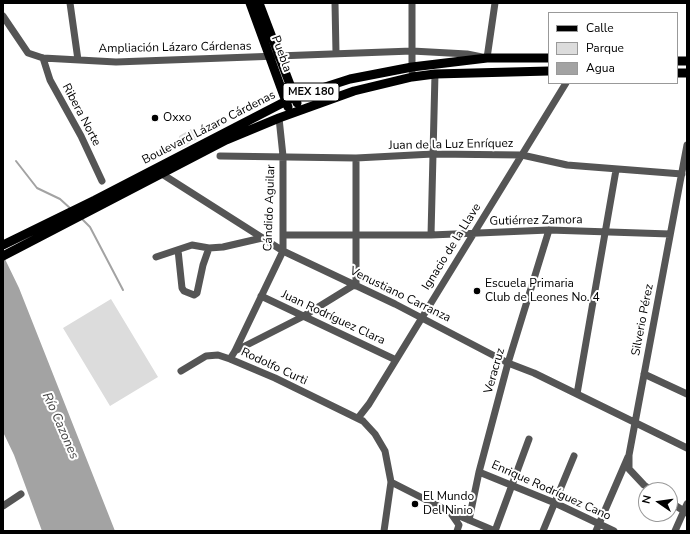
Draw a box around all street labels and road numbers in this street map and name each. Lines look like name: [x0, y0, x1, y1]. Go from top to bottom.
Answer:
street label: Puebla: [268, 34, 294, 74]
street label: Ampliación Lázaro Cárdenas: [98, 39, 252, 57]
street label: Ribera Norte: [59, 81, 103, 149]
road number: MEX 180: [283, 83, 339, 101]
street label: Boulevard Lázaro Cárdenas: [140, 88, 278, 168]
street label: Juan de la Luz Enríquez: [389, 137, 513, 153]
street label: Cándido Aguilar: [261, 164, 279, 252]
street label: Ignacio de la Llave: [419, 201, 485, 293]
street label: Gutiérrez Zamora: [489, 213, 583, 229]
street label: Venustiano Carranza: [347, 264, 453, 326]
street label: Silverio Pérez: [629, 283, 657, 357]
street label: Juan Rodríguez Clara: [279, 288, 387, 348]
street label: Rodolfo Curti: [239, 345, 309, 389]
street label: Veracruz: [482, 347, 508, 395]
street label: Enrique Rodríguez Cano: [489, 458, 613, 524]

